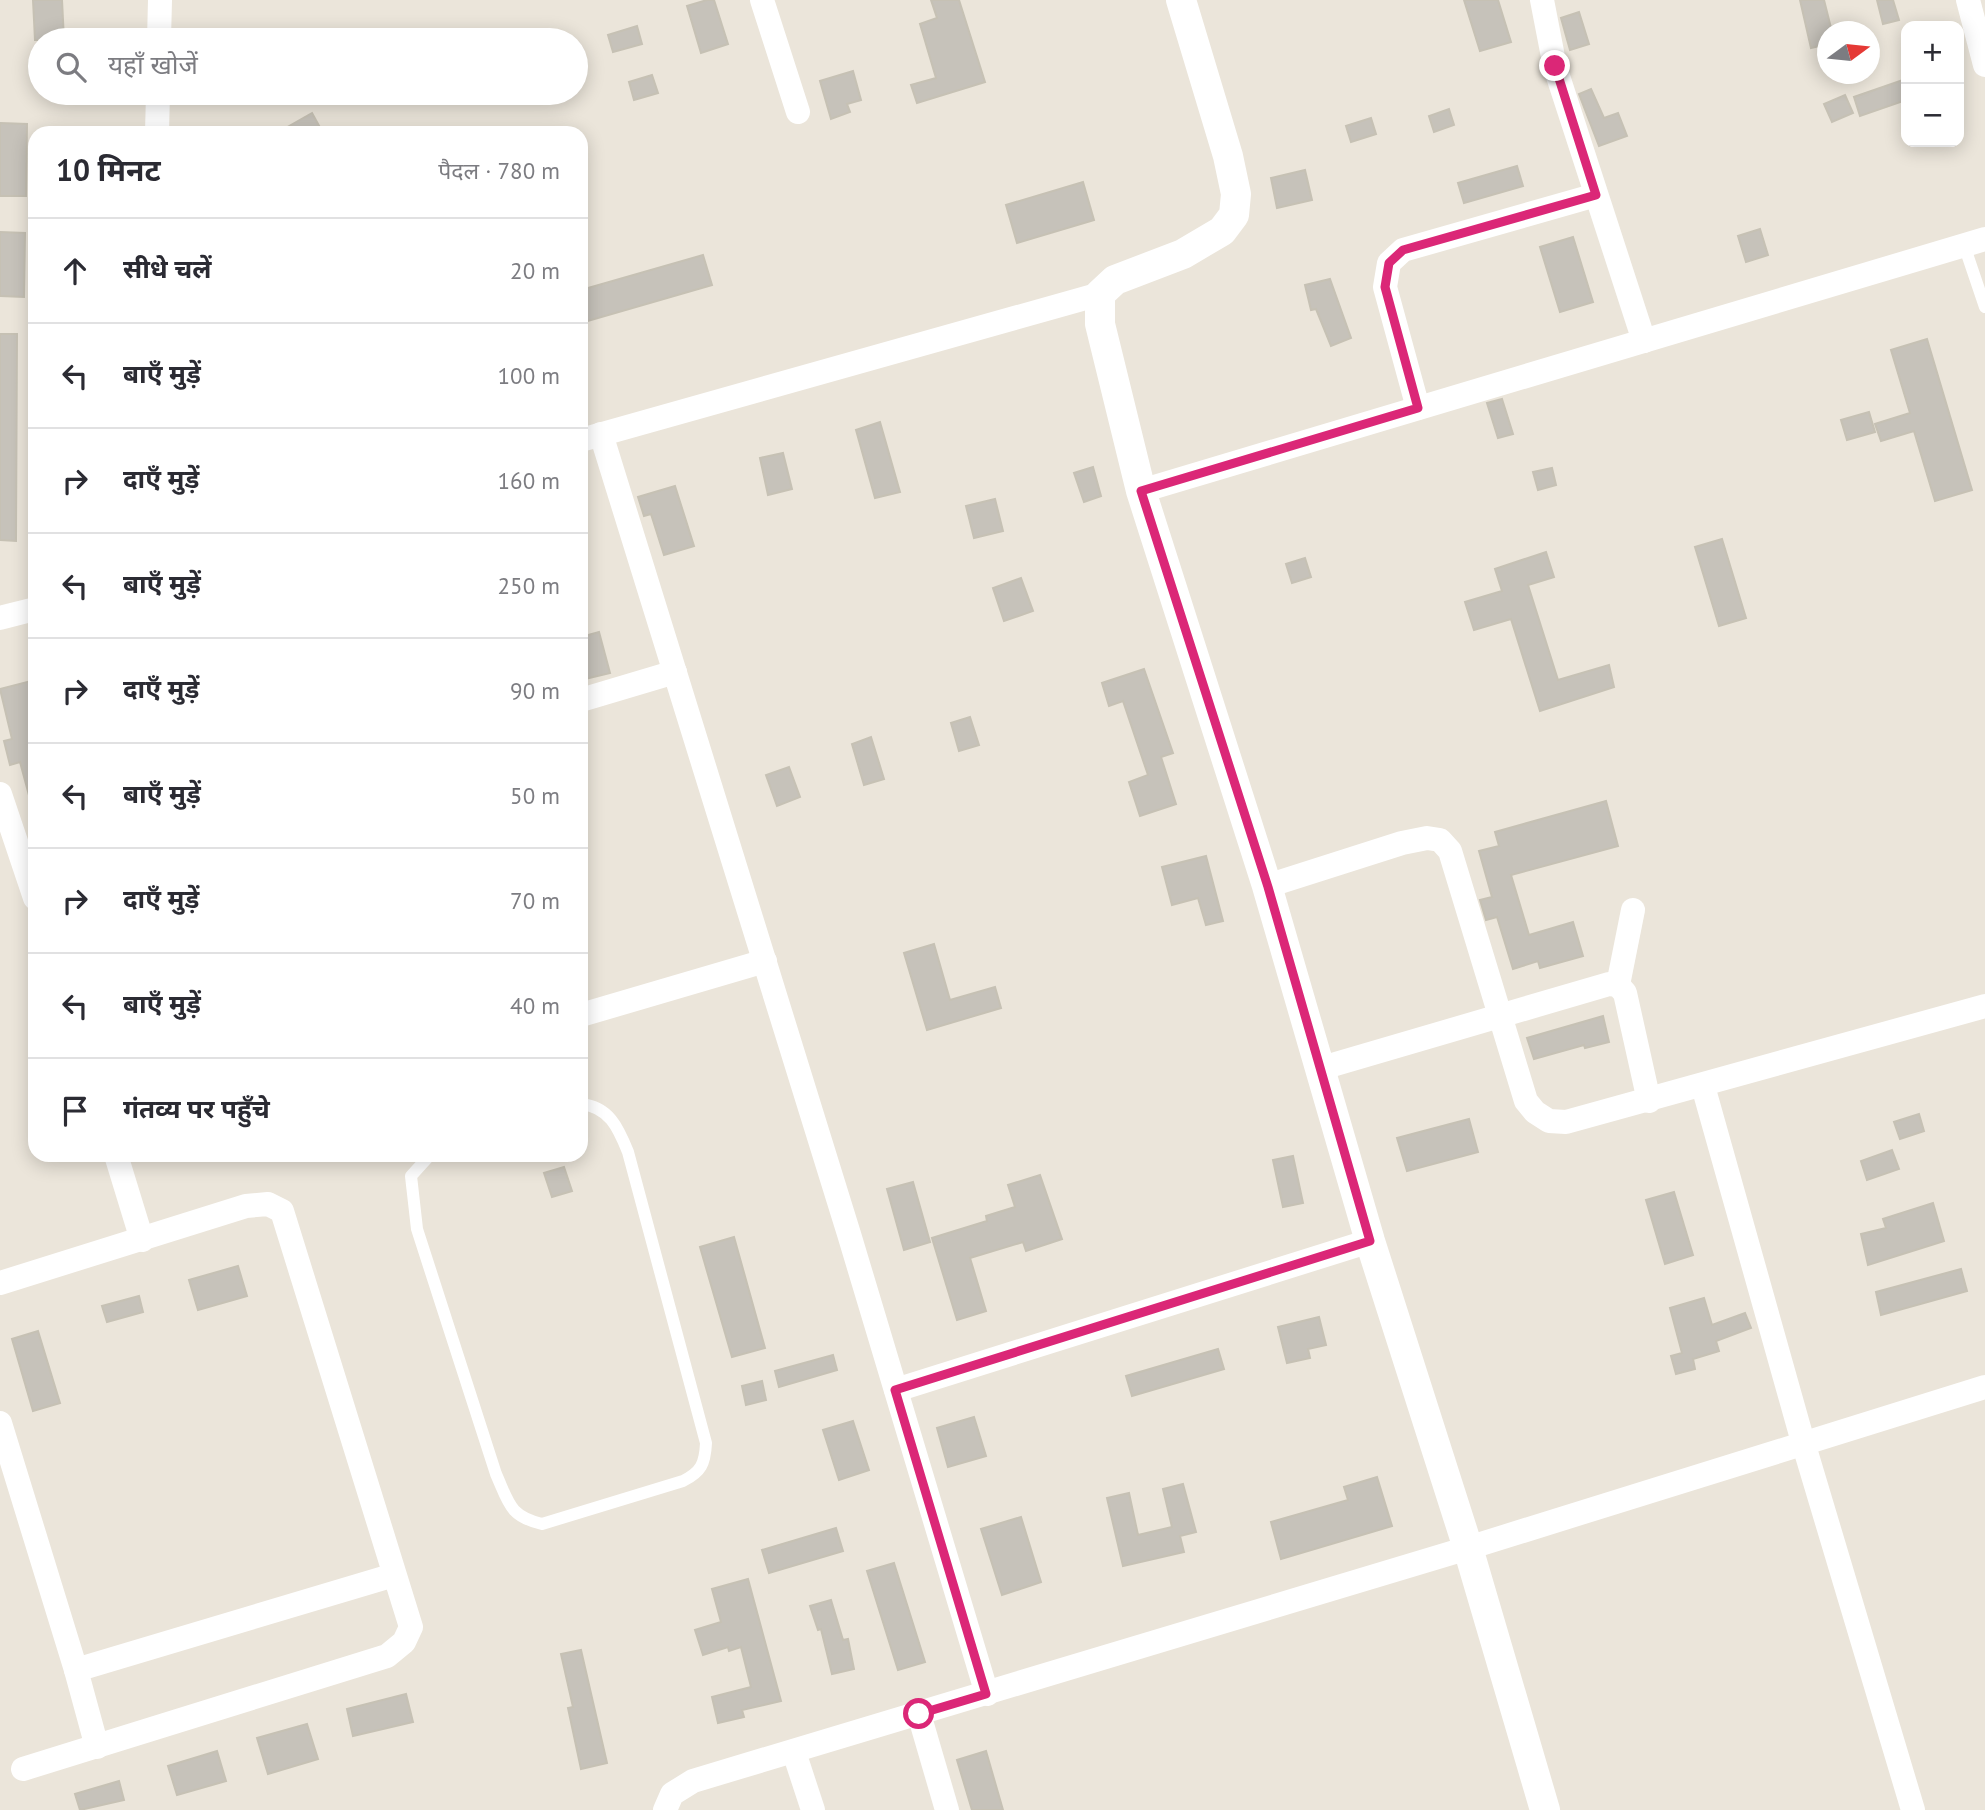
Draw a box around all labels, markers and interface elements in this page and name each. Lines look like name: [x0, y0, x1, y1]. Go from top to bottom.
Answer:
north arrow: [1817, 21, 1880, 84]
map controls: [1901, 21, 1964, 147]
button: +: [1901, 21, 1964, 84]
search box: [28, 28, 588, 105]
icon: search: [52, 48, 90, 86]
text: यहाँ खोजें: [108, 48, 198, 81]
route end: [1539, 50, 1570, 81]
button: −: [1901, 84, 1964, 147]
text: 10 मिनट: [56, 150, 161, 189]
text: पैदल · 780 m: [438, 156, 560, 185]
icon: ahead: [56, 252, 94, 290]
text: सीधे चलें: [123, 252, 212, 285]
text: 20 m: [510, 256, 560, 285]
icon: left: [56, 357, 94, 395]
text: बाएँ मुड़ें: [123, 357, 201, 390]
text: 100 m: [498, 361, 560, 390]
icon: right: [56, 462, 94, 500]
text: दाएँ मुड़ें: [123, 462, 199, 495]
text: 160 m: [498, 466, 560, 495]
icon: left: [56, 567, 94, 605]
text: बाएँ मुड़ें: [123, 567, 201, 600]
text: 250 m: [498, 571, 560, 600]
icon: right: [56, 672, 94, 710]
text: दाएँ मुड़ें: [123, 672, 199, 705]
text: 90 m: [510, 676, 560, 705]
icon: left: [56, 777, 94, 815]
text: बाएँ मुड़ें: [123, 777, 201, 810]
text: 50 m: [510, 781, 560, 810]
icon: right: [56, 882, 94, 920]
text: दाएँ मुड़ें: [123, 882, 199, 915]
text: 70 m: [510, 886, 560, 915]
icon: left: [56, 987, 94, 1025]
text: बाएँ मुड़ें: [123, 987, 201, 1020]
text: 40 m: [510, 991, 560, 1020]
icon: arrive: [56, 1092, 94, 1130]
text: गंतव्य पर पहुँचे: [123, 1092, 270, 1125]
route start: [903, 1698, 934, 1729]

